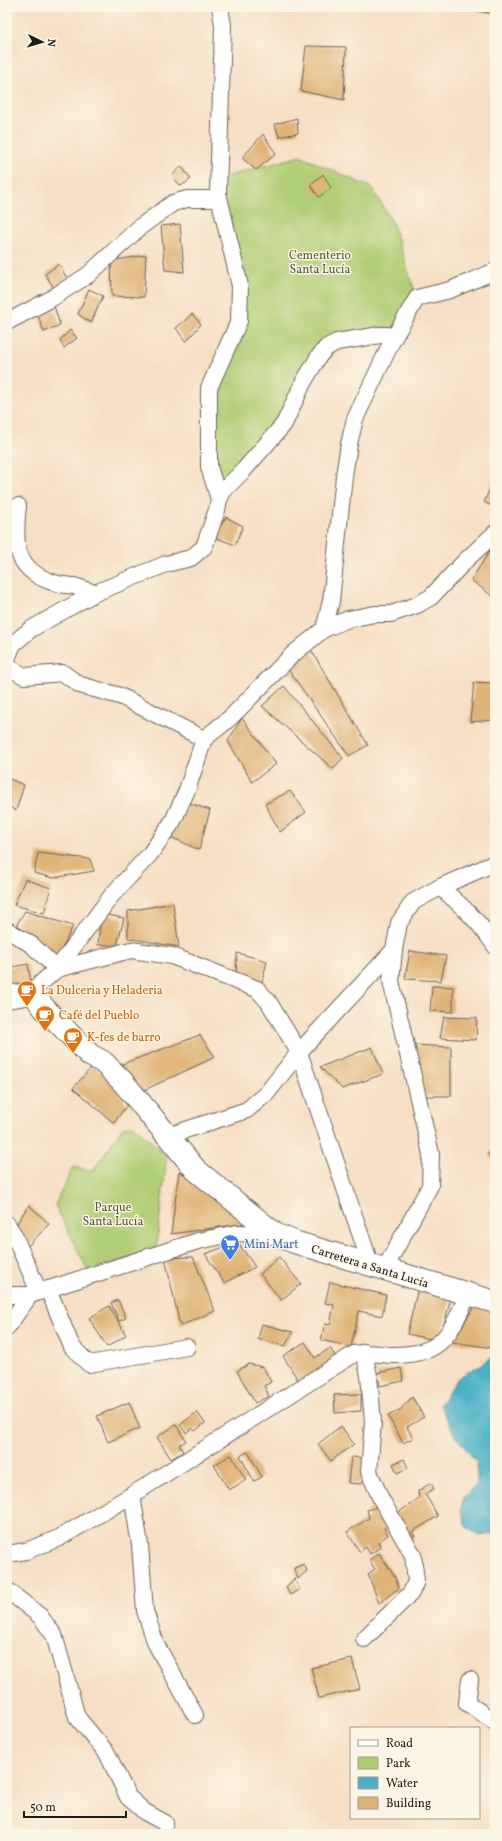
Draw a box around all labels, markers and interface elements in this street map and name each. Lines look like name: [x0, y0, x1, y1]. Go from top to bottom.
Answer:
north arrow: [22, 22, 62, 62]
text: N: [43, 38, 58, 47]
park label: Cementerio Santa Lucía: [289, 248, 351, 278]
cafe icon: La Dulceria y Heladeria: [16, 979, 38, 1007]
place label: La Dulceria y Heladeria: [41, 983, 163, 999]
cafe icon: Café del Pueblo: [34, 1004, 56, 1032]
place label: Café del Pueblo: [59, 1008, 139, 1024]
cafe icon: K-fes de barro: [62, 1026, 84, 1054]
place label: K-fes de barro: [87, 1030, 161, 1046]
park label: Parque Santa Lucía: [83, 1200, 143, 1230]
supermarket icon: Mini Mart: [219, 1233, 241, 1261]
place label: Mini Mart: [244, 1237, 298, 1253]
street label: Carretera a Santa Lucía: [309, 1241, 430, 1292]
legend: [350, 1727, 480, 1819]
text: Road: [386, 1736, 413, 1752]
text: Park: [386, 1756, 411, 1772]
text: Water: [386, 1776, 418, 1792]
scale bar: [24, 1793, 126, 1819]
text: Building: [386, 1796, 431, 1812]
text: 50 m: [30, 1800, 56, 1816]

